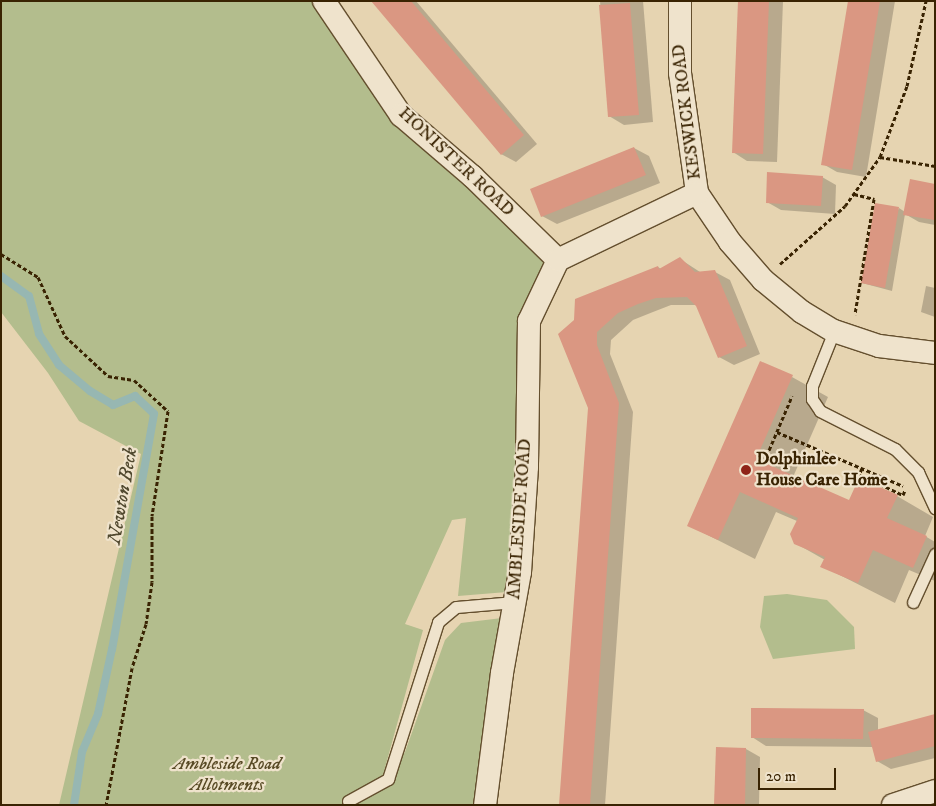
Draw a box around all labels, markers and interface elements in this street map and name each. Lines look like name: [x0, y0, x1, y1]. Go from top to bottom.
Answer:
street label: KESWICK ROAD: [668, 43, 706, 181]
street label: HONISTER ROAD: [394, 103, 518, 221]
street label: AMBLESIDE ROAD: [504, 438, 536, 600]
water label: Newton Beck: [103, 446, 143, 546]
place label: Dolphinlee House Care Home: [756, 449, 888, 492]
marker: Dolphinlee House Care Home: [740, 464, 752, 476]
park label: Ambleside Road Allotments: [173, 754, 281, 796]
scale bar: [761, 758, 838, 790]
text: 20 m: [766, 767, 796, 786]

